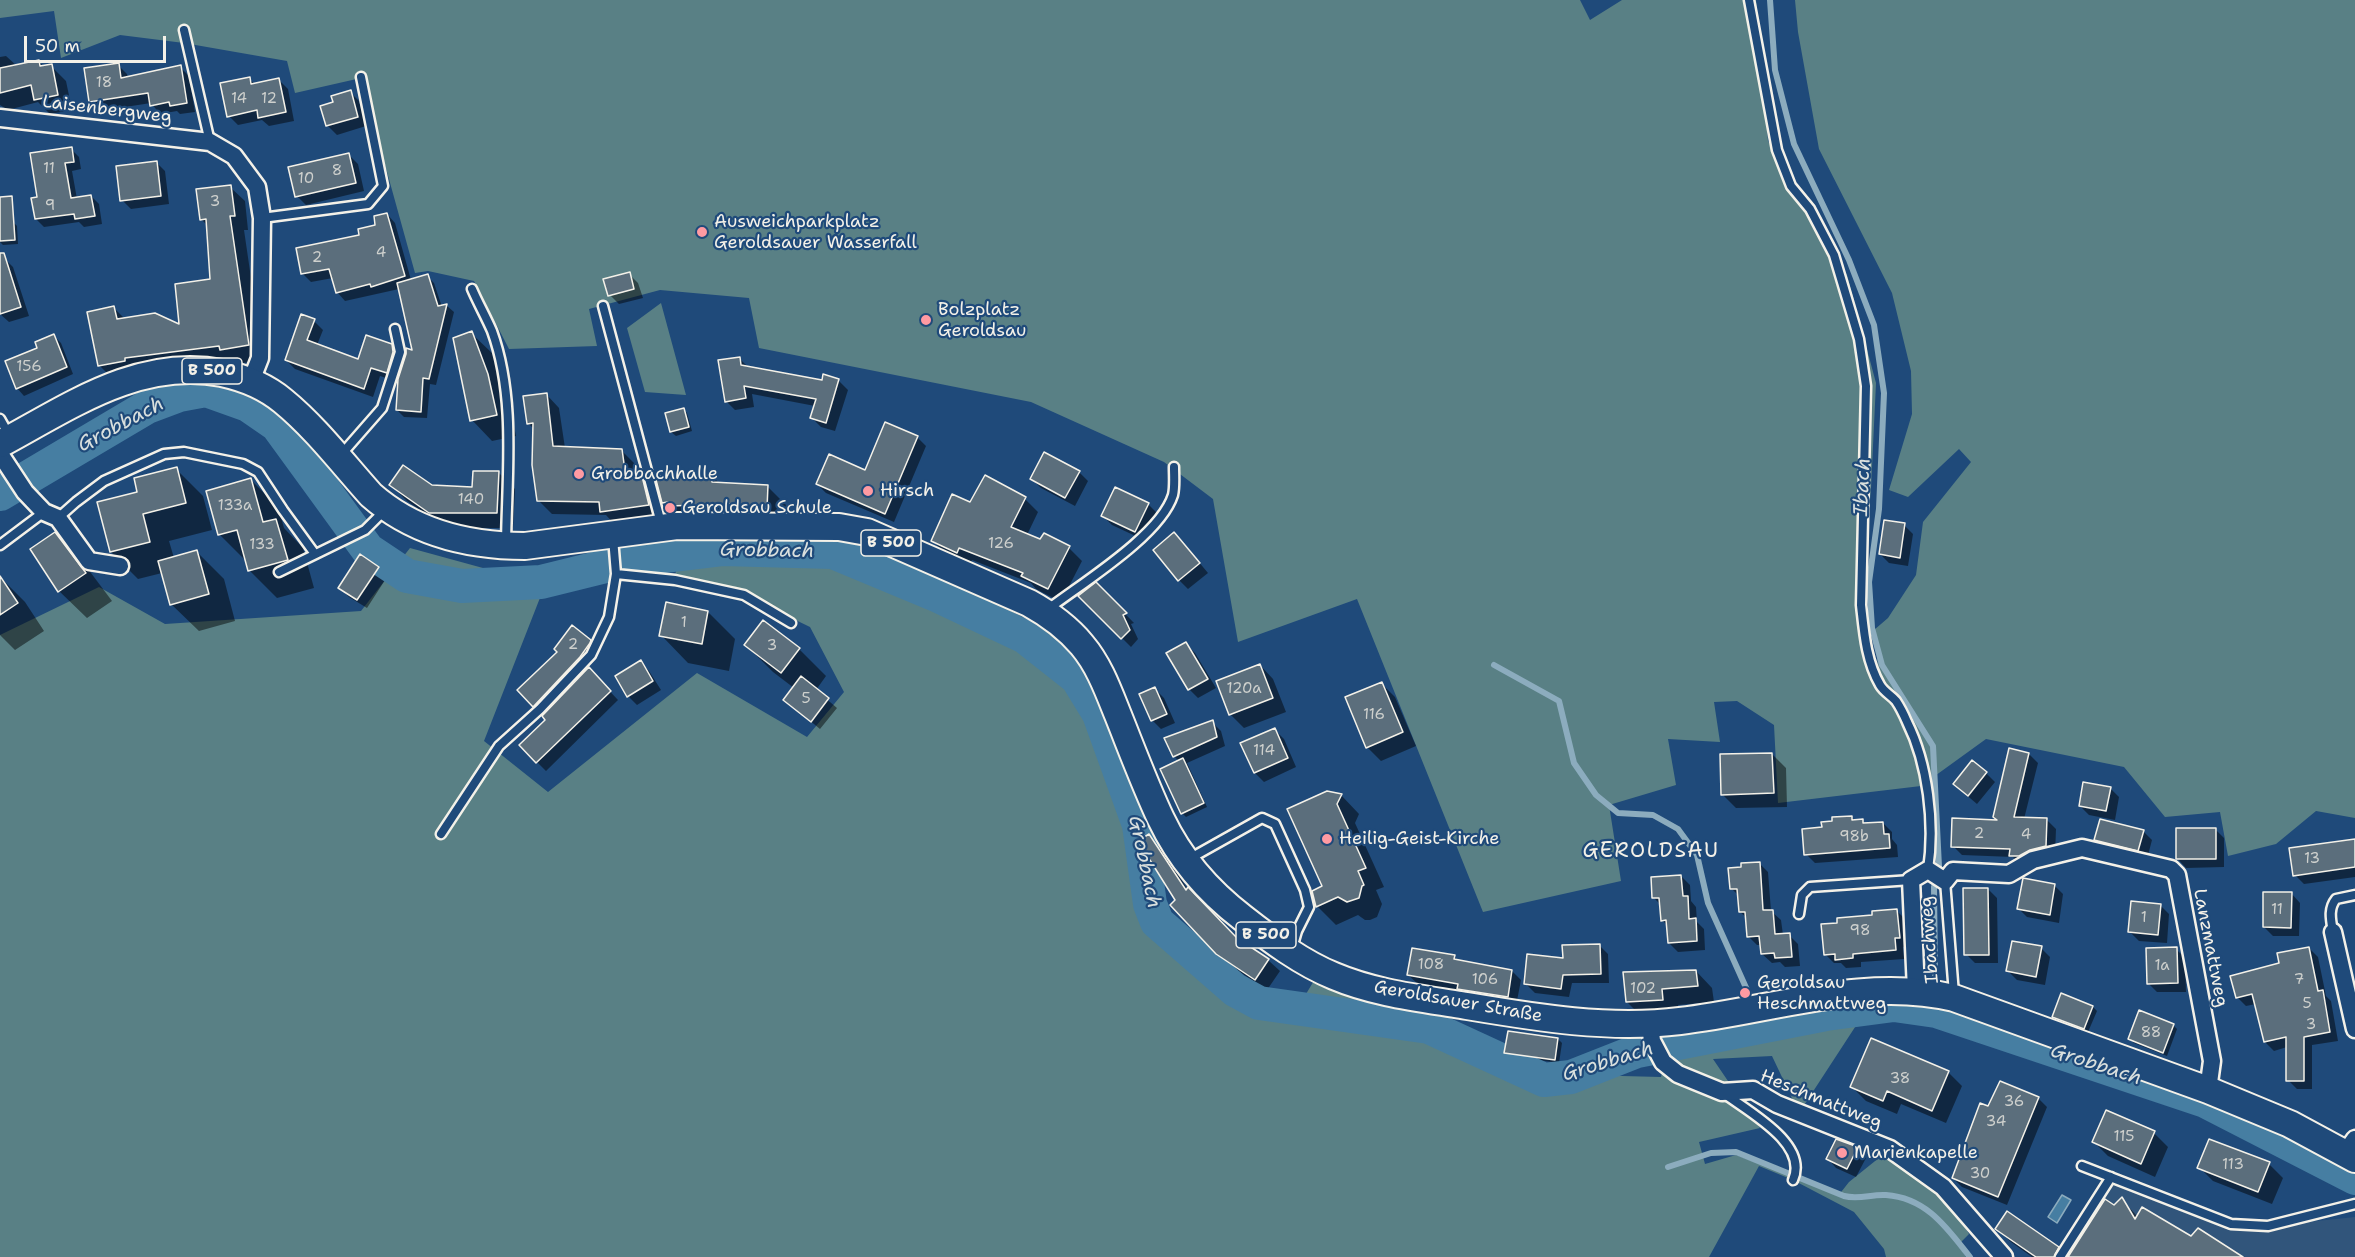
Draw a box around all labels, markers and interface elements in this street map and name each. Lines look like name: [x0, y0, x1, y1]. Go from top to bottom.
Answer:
scale bar: [27, 24, 170, 62]
text: 50 m: [35, 34, 80, 58]
house number: 18: [96, 74, 112, 92]
house number: 14: [231, 90, 247, 108]
house number: 12: [261, 90, 277, 108]
street label: Laisenbergweg: [41, 91, 173, 129]
house number: 11: [43, 160, 55, 178]
house number: 8: [332, 162, 342, 180]
house number: 10: [298, 170, 314, 188]
house number: 3: [210, 193, 220, 211]
house number: 9: [45, 197, 55, 215]
place label: Ausweichparkplatz Geroldsauer Wasserfall: [714, 211, 917, 254]
marker: Ausweichparkplatz Geroldsauer Wasserfall: [695, 225, 709, 239]
house number: 4: [376, 244, 386, 262]
house number: 2: [312, 249, 322, 267]
place label: Bolzplatz Geroldsau: [938, 299, 1026, 342]
marker: Bolzplatz Geroldsau: [919, 313, 933, 327]
house number: 156: [16, 358, 42, 376]
road number: B 500: [182, 358, 242, 384]
water label: Grobbach: [74, 392, 168, 458]
water label: Ibach: [1849, 457, 1877, 517]
place label: Grobbachhalle: [591, 463, 718, 485]
marker: Grobbachhalle: [572, 467, 586, 481]
place label: Hirsch: [880, 480, 934, 502]
marker: Hirsch: [861, 484, 875, 498]
house number: 140: [458, 491, 484, 509]
house number: 133a: [218, 497, 252, 515]
place label: Geroldsau Schule: [682, 497, 832, 519]
marker: Geroldsau Schule: [663, 501, 677, 515]
road number: B 500: [861, 530, 921, 556]
house number: 126: [988, 535, 1014, 553]
house number: 133: [249, 536, 275, 554]
water label: Grobbach: [720, 538, 814, 564]
house number: 1: [681, 614, 687, 632]
house number: 2: [568, 636, 578, 654]
house number: 3: [767, 637, 777, 655]
house number: 120a: [1227, 680, 1261, 698]
house number: 5: [801, 690, 811, 708]
house number: 116: [1363, 706, 1385, 724]
house number: 114: [1253, 742, 1275, 760]
water label: Grobbach: [1122, 813, 1166, 911]
house number: 2: [1974, 825, 1984, 843]
house number: 4: [2021, 826, 2031, 844]
place label: Heilig-Geist-Kirche: [1339, 828, 1500, 850]
house number: 98b: [1839, 828, 1869, 846]
marker: Heilig-Geist-Kirche: [1320, 832, 1334, 846]
district label: GEROLDSAU: [1582, 839, 1720, 865]
house number: 13: [2304, 850, 2320, 868]
street label: Lanzmattweg: [2188, 887, 2232, 1009]
street label: Ibachweg: [1916, 896, 1944, 984]
house number: 11: [2271, 901, 2283, 919]
house number: 1: [2141, 909, 2147, 927]
road number: B 500: [1236, 922, 1296, 948]
house number: 98: [1850, 922, 1870, 940]
house number: 108: [1418, 956, 1444, 974]
house number: 1a: [2154, 957, 2170, 975]
house number: 106: [1472, 971, 1498, 989]
house number: 7: [2294, 971, 2304, 989]
place label: Geroldsau Heschmattweg: [1757, 972, 1886, 1014]
street label: Geroldsauer Straße: [1372, 977, 1544, 1027]
house number: 102: [1630, 980, 1656, 998]
marker: Geroldsau Heschmattweg: [1738, 986, 1752, 1000]
house number: 5: [2302, 995, 2312, 1013]
house number: 3: [2306, 1016, 2316, 1034]
house number: 88: [2141, 1024, 2161, 1042]
water label: Grobbach: [1559, 1037, 1657, 1087]
water label: Grobbach: [2047, 1039, 2145, 1091]
street label: Heschmattweg: [1757, 1066, 1885, 1134]
house number: 38: [1890, 1070, 1910, 1088]
house number: 36: [2004, 1093, 2024, 1111]
house number: 34: [1986, 1113, 2006, 1131]
house number: 115: [2114, 1128, 2134, 1146]
place label: Marienkapelle: [1854, 1142, 1978, 1164]
marker: Marienkapelle: [1835, 1146, 1849, 1160]
house number: 113: [2222, 1156, 2244, 1174]
house number: 30: [1970, 1165, 1990, 1183]

